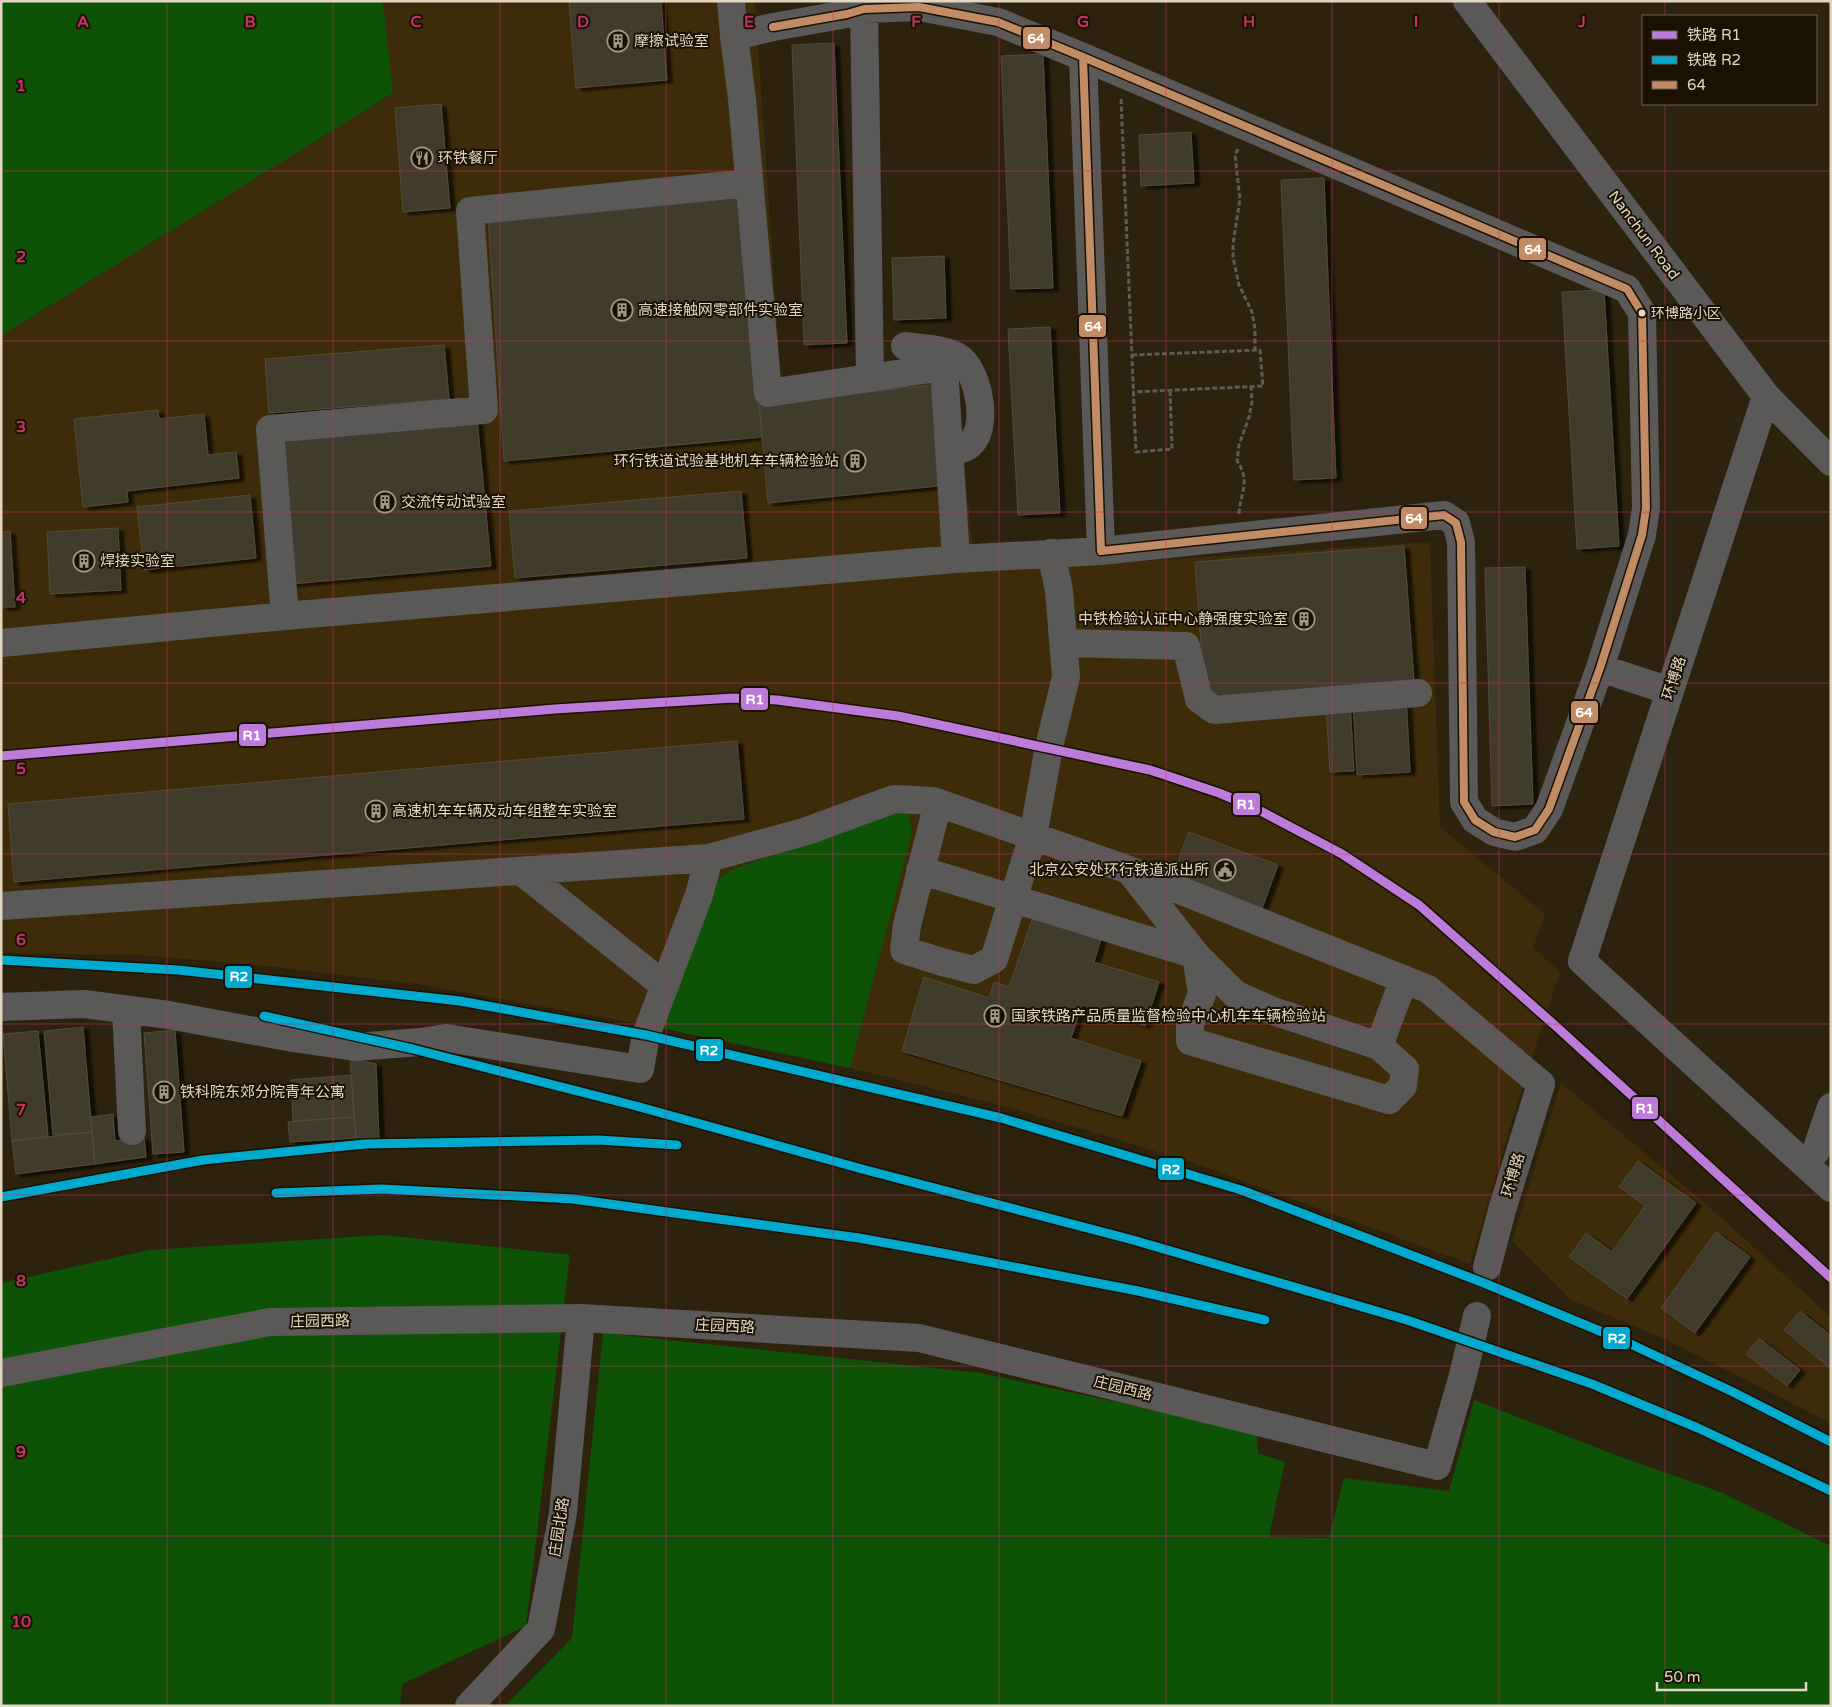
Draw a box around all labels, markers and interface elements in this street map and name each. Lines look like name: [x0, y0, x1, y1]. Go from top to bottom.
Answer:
text: A: [77, 12, 89, 32]
text: B: [244, 12, 256, 32]
text: C: [410, 12, 422, 32]
text: D: [577, 12, 589, 32]
text: E: [744, 12, 754, 32]
text: F: [911, 12, 921, 32]
text: G: [1077, 12, 1089, 32]
text: H: [1243, 12, 1255, 32]
text: I: [1414, 12, 1418, 32]
text: J: [1577, 12, 1586, 32]
legend: [1642, 15, 1817, 105]
line badge: 64: [1022, 26, 1051, 50]
text: 铁路 R1: [1687, 26, 1741, 44]
building icon: 摩擦试验室: [606, 29, 630, 53]
text: 64: [1027, 30, 1045, 47]
place label: 摩擦试验室: [634, 32, 709, 50]
text: 铁路 R2: [1687, 51, 1741, 69]
text: 1: [16, 76, 26, 96]
text: 64: [1687, 76, 1706, 94]
restaurant icon: 环铁餐厅: [410, 146, 434, 170]
place label: 环铁餐厅: [438, 149, 498, 167]
street label: Nanchun Road: [1605, 187, 1683, 283]
line badge: 64: [1518, 237, 1547, 261]
text: 64: [1524, 241, 1542, 258]
text: 2: [16, 247, 26, 267]
building icon: 高速接触网零部件实验室: [610, 298, 634, 322]
place label: 高速接触网零部件实验室: [638, 301, 803, 319]
place label: 环博路小区: [1651, 305, 1721, 322]
marker: 环博路小区: [1637, 308, 1647, 318]
line badge: 64: [1078, 314, 1107, 338]
text: 64: [1084, 318, 1102, 335]
text: 3: [16, 417, 26, 437]
building icon: 环行铁道试验基地机车车辆检验站: [843, 449, 867, 473]
place label: 环行铁道试验基地机车车辆检验站: [614, 452, 839, 470]
building icon: 交流传动试验室: [373, 490, 397, 514]
place label: 交流传动试验室: [401, 493, 506, 511]
line badge: 64: [1400, 506, 1428, 530]
text: 64: [1405, 510, 1423, 527]
building icon: 焊接实验室: [72, 549, 96, 573]
place label: 焊接实验室: [100, 552, 175, 570]
text: 4: [16, 588, 26, 608]
building icon: 中铁检验认证中心静强度实验室: [1292, 607, 1316, 631]
place label: 中铁检验认证中心静强度实验室: [1078, 610, 1288, 628]
street label: 环博路: [1658, 654, 1690, 702]
line badge: R1: [740, 687, 769, 711]
text: R1: [746, 691, 764, 708]
line badge: 64: [1570, 700, 1599, 724]
text: 64: [1575, 704, 1593, 721]
line badge: R1: [238, 723, 267, 747]
text: R1: [243, 727, 261, 744]
text: 5: [16, 759, 26, 779]
line badge: R1: [1232, 792, 1261, 816]
text: R1: [1237, 796, 1255, 813]
building icon: 高速机车车辆及动车组整车实验室: [364, 799, 388, 823]
place label: 高速机车车辆及动车组整车实验室: [392, 802, 617, 820]
public building icon: 北京公安处环行铁道派出所: [1213, 858, 1237, 882]
place label: 北京公安处环行铁道派出所: [1029, 861, 1209, 879]
text: 6: [16, 930, 26, 950]
line badge: R2: [224, 965, 253, 989]
text: R2: [230, 968, 249, 985]
building icon: 国家铁路产品质量监督检验中心机车车辆检验站: [983, 1004, 1007, 1028]
place label: 国家铁路产品质量监督检验中心机车车辆检验站: [1011, 1007, 1326, 1025]
line badge: R2: [695, 1038, 724, 1062]
text: R2: [700, 1042, 719, 1059]
building icon: 铁科院东郊分院青年公寓: [152, 1080, 176, 1104]
place label: 铁科院东郊分院青年公寓: [180, 1083, 345, 1101]
line badge: R1: [1631, 1096, 1659, 1120]
text: 7: [16, 1100, 26, 1120]
text: R1: [1636, 1100, 1654, 1117]
street label: 环博路: [1498, 1151, 1528, 1199]
line badge: R2: [1157, 1157, 1185, 1181]
text: R2: [1162, 1161, 1181, 1178]
text: 8: [16, 1271, 26, 1291]
street label: 庄园西路: [290, 1311, 350, 1331]
street label: 庄园西路: [695, 1315, 755, 1337]
line badge: R2: [1602, 1326, 1631, 1350]
text: R2: [1608, 1330, 1627, 1347]
street label: 庄园西路: [1092, 1372, 1154, 1404]
text: 9: [16, 1442, 26, 1462]
street label: 庄园北路: [545, 1496, 573, 1558]
text: 10: [11, 1612, 31, 1632]
scale bar: [1657, 1660, 1806, 1692]
text: 50 m: [1664, 1668, 1701, 1686]

